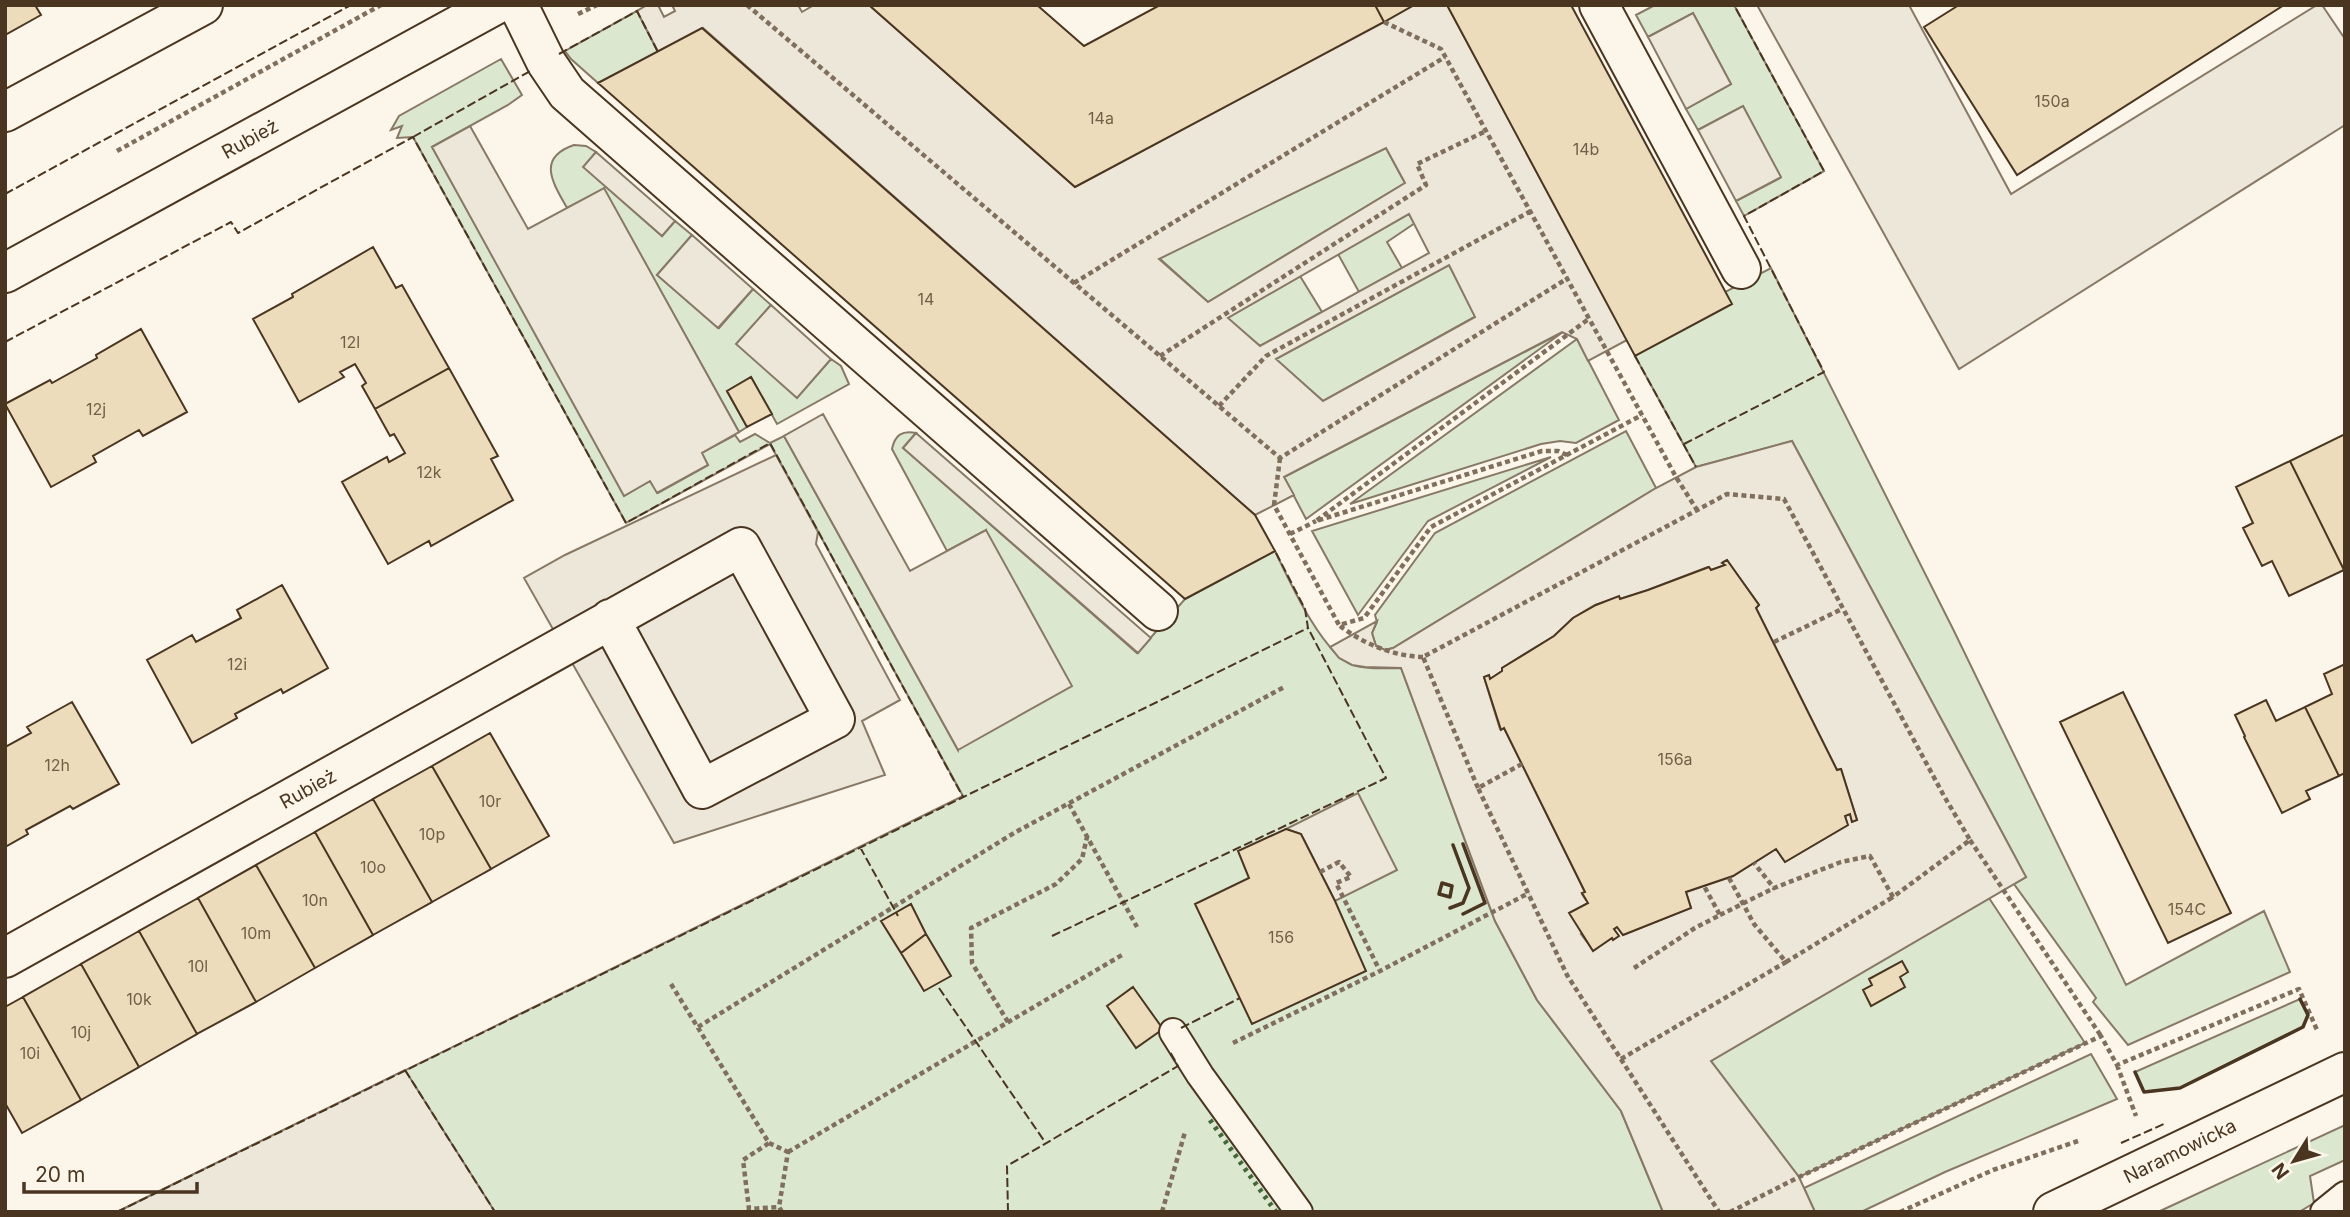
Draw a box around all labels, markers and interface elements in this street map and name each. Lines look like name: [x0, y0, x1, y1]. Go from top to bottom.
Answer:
house number: 150a: [2034, 91, 2070, 111]
house number: 14a: [1088, 108, 1114, 128]
street label: Rubież: [218, 114, 282, 164]
house number: 14b: [1573, 139, 1599, 159]
house number: 14: [918, 289, 934, 309]
house number: 12l: [340, 332, 360, 352]
house number: 12j: [86, 399, 106, 419]
house number: 12k: [416, 462, 442, 482]
house number: 12i: [227, 654, 247, 674]
house number: 156a: [1657, 749, 1693, 769]
house number: 12h: [44, 755, 70, 775]
street label: Rubież: [276, 764, 340, 814]
house number: 10r: [479, 791, 501, 811]
house number: 10p: [419, 824, 445, 844]
house number: 10o: [360, 857, 386, 877]
house number: 10n: [302, 890, 328, 910]
house number: 154C: [2168, 899, 2206, 919]
house number: 10m: [241, 923, 271, 943]
house number: 156: [1268, 927, 1294, 947]
house number: 10l: [188, 956, 208, 976]
house number: 10k: [126, 989, 152, 1009]
house number: 10j: [71, 1022, 91, 1042]
house number: 10i: [20, 1043, 40, 1063]
street label: Naramowicka: [2120, 1114, 2240, 1188]
north arrow: [2259, 1126, 2329, 1196]
scale bar: [24, 1150, 198, 1194]
text: N: [2267, 1158, 2294, 1184]
text: 20 m: [35, 1162, 85, 1187]

